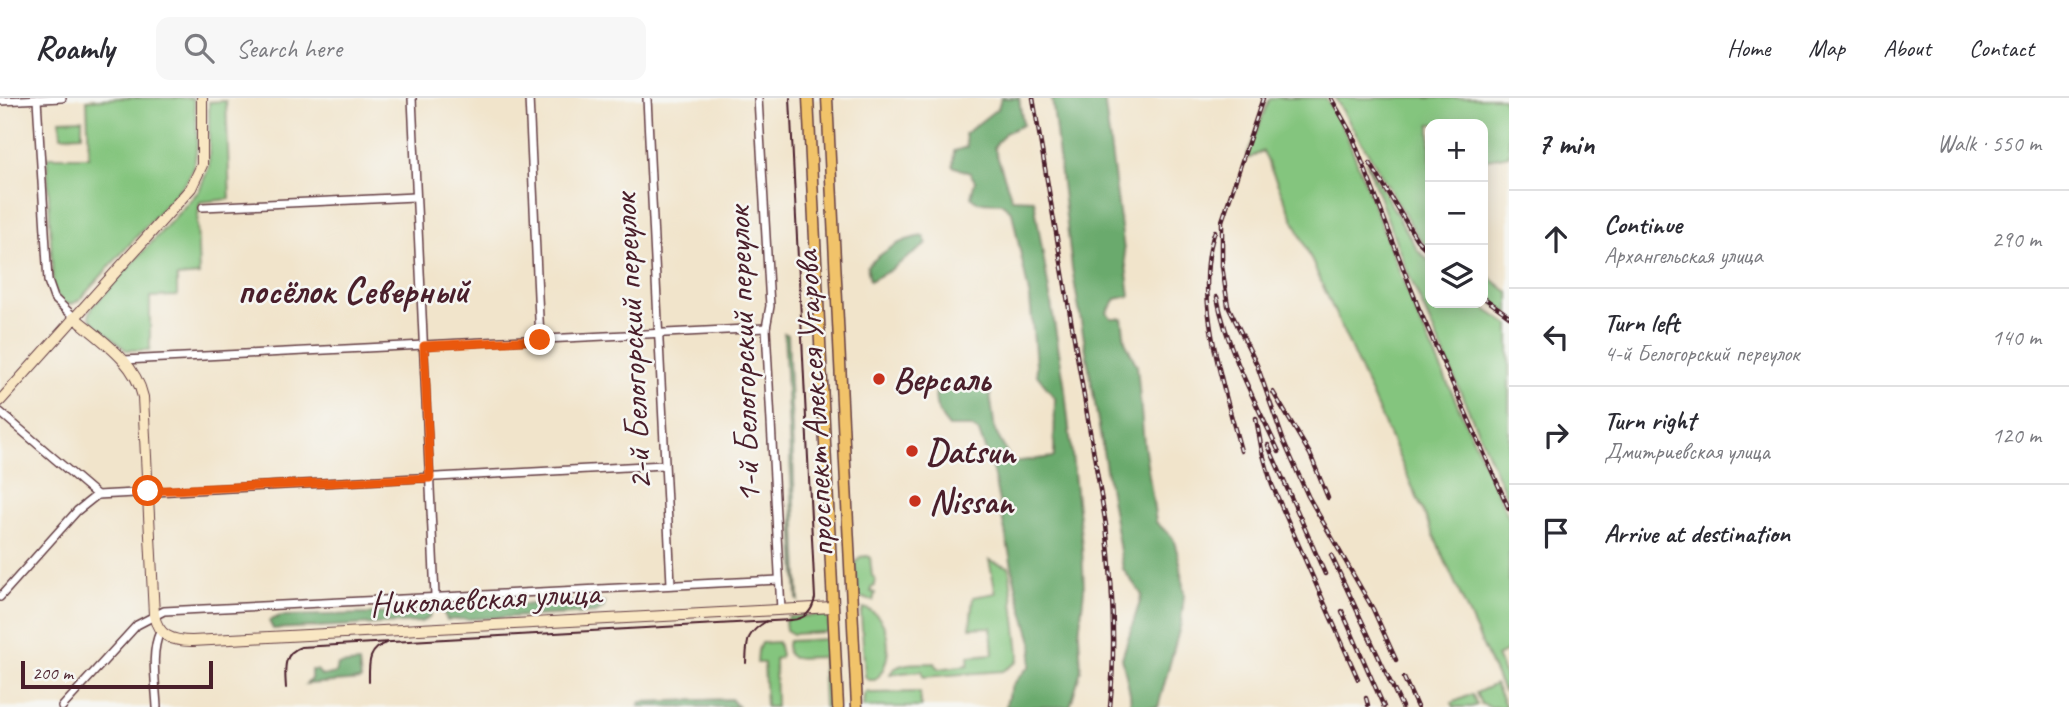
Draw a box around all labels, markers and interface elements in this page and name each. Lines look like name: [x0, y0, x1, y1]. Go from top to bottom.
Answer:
search box: [156, 17, 646, 80]
text: Roamly: [35, 27, 114, 69]
icon: search: [180, 29, 218, 67]
text: Search here: [236, 32, 342, 65]
text: Home: [1727, 33, 1770, 63]
text: Map: [1808, 33, 1845, 63]
text: About: [1883, 33, 1931, 63]
text: Contact: [1969, 33, 2034, 63]
map controls: [1425, 119, 1488, 308]
button: +: [1425, 119, 1488, 182]
text: 7 min: [1537, 125, 1594, 163]
text: Walk · 550 m: [1937, 129, 2041, 158]
button: −: [1425, 182, 1488, 245]
street label: 2-й Белогорский переулок: [602, 189, 662, 492]
street label: 1-й Белогорский переулок: [715, 203, 771, 504]
text: Continue: [1604, 208, 1682, 241]
icon: ahead: [1537, 220, 1575, 258]
text: 290 m: [1992, 225, 2041, 254]
text: Архангельская улица: [1604, 241, 1762, 270]
button: layers: [1425, 245, 1488, 308]
street label: проспект Алексея Угарова: [783, 248, 844, 558]
district label: посёлок Северный: [237, 267, 471, 314]
text: Turn left: [1604, 306, 1679, 339]
icon: left: [1537, 318, 1575, 356]
text: 140 m: [1992, 323, 2041, 352]
route end: [524, 324, 555, 355]
text: 4-й Белогорский переулок: [1604, 339, 1799, 368]
place label: Версаль: [893, 357, 992, 402]
marker: Версаль: [871, 371, 887, 387]
text: Turn right: [1604, 404, 1695, 437]
icon: right: [1537, 416, 1575, 454]
text: 120 m: [1992, 421, 2041, 450]
place label: Datsun: [926, 429, 1017, 474]
text: Дмитриевская улица: [1604, 437, 1770, 466]
marker: Datsun: [904, 443, 920, 459]
route start: [132, 475, 163, 506]
place label: Nissan: [929, 479, 1015, 524]
marker: Nissan: [907, 493, 923, 509]
icon: arrive: [1537, 514, 1575, 552]
text: Arrive at destination: [1604, 517, 1790, 550]
street label: Николаевская улица: [368, 569, 604, 627]
scale bar: [21, 658, 214, 690]
text: 200 m: [32, 661, 73, 685]

